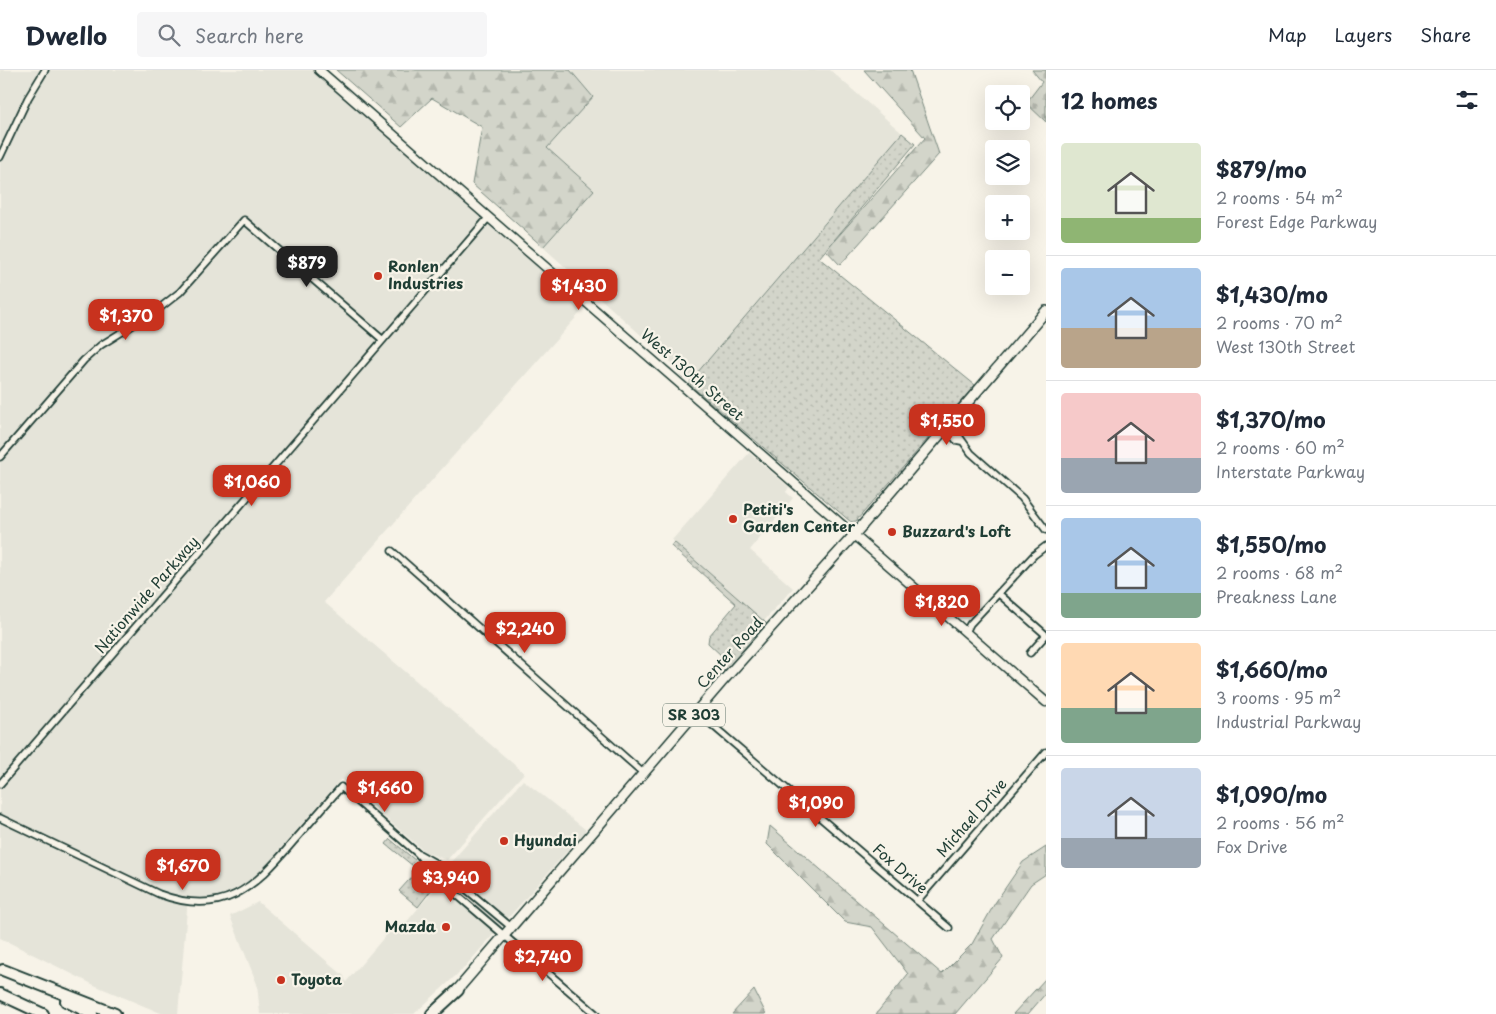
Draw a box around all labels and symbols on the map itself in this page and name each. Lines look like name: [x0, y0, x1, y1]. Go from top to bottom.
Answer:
pin: $879: [277, 246, 337, 288]
place label: Ronlen Industries: [388, 254, 463, 294]
pin: $1,430: [538, 268, 620, 311]
marker: Ronlen Industries: [372, 270, 384, 282]
pin: $1,370: [85, 298, 167, 341]
street label: West 130th Street: [636, 322, 750, 425]
pin: $1,550: [906, 404, 988, 446]
pin: $1,060: [211, 464, 293, 507]
place label: Petiti's Garden Center: [743, 497, 856, 537]
marker: Petiti's Garden Center: [727, 513, 739, 525]
place label: Buzzard's Loft: [902, 519, 1012, 542]
marker: Buzzard's Loft: [886, 526, 898, 538]
street label: Nationwide Parkway: [88, 530, 203, 658]
pin: $1,820: [901, 584, 983, 627]
street label: Center Road: [690, 611, 768, 693]
pin: $2,240: [484, 612, 566, 654]
road number: SR 303: [663, 704, 725, 726]
pin: $1,660: [344, 770, 426, 813]
street label: Michael Drive: [930, 773, 1012, 861]
pin: $1,090: [775, 786, 857, 828]
place label: Hyundai: [514, 828, 577, 851]
marker: Hyundai: [498, 835, 510, 847]
street label: Fox Drive: [868, 837, 934, 899]
pin: $1,670: [142, 848, 224, 891]
pin: $3,940: [410, 860, 492, 903]
place label: Mazda: [385, 914, 437, 937]
marker: Mazda: [440, 921, 452, 933]
pin: $2,740: [502, 940, 584, 982]
place label: Toyota: [291, 967, 342, 990]
marker: Toyota: [275, 974, 287, 986]

